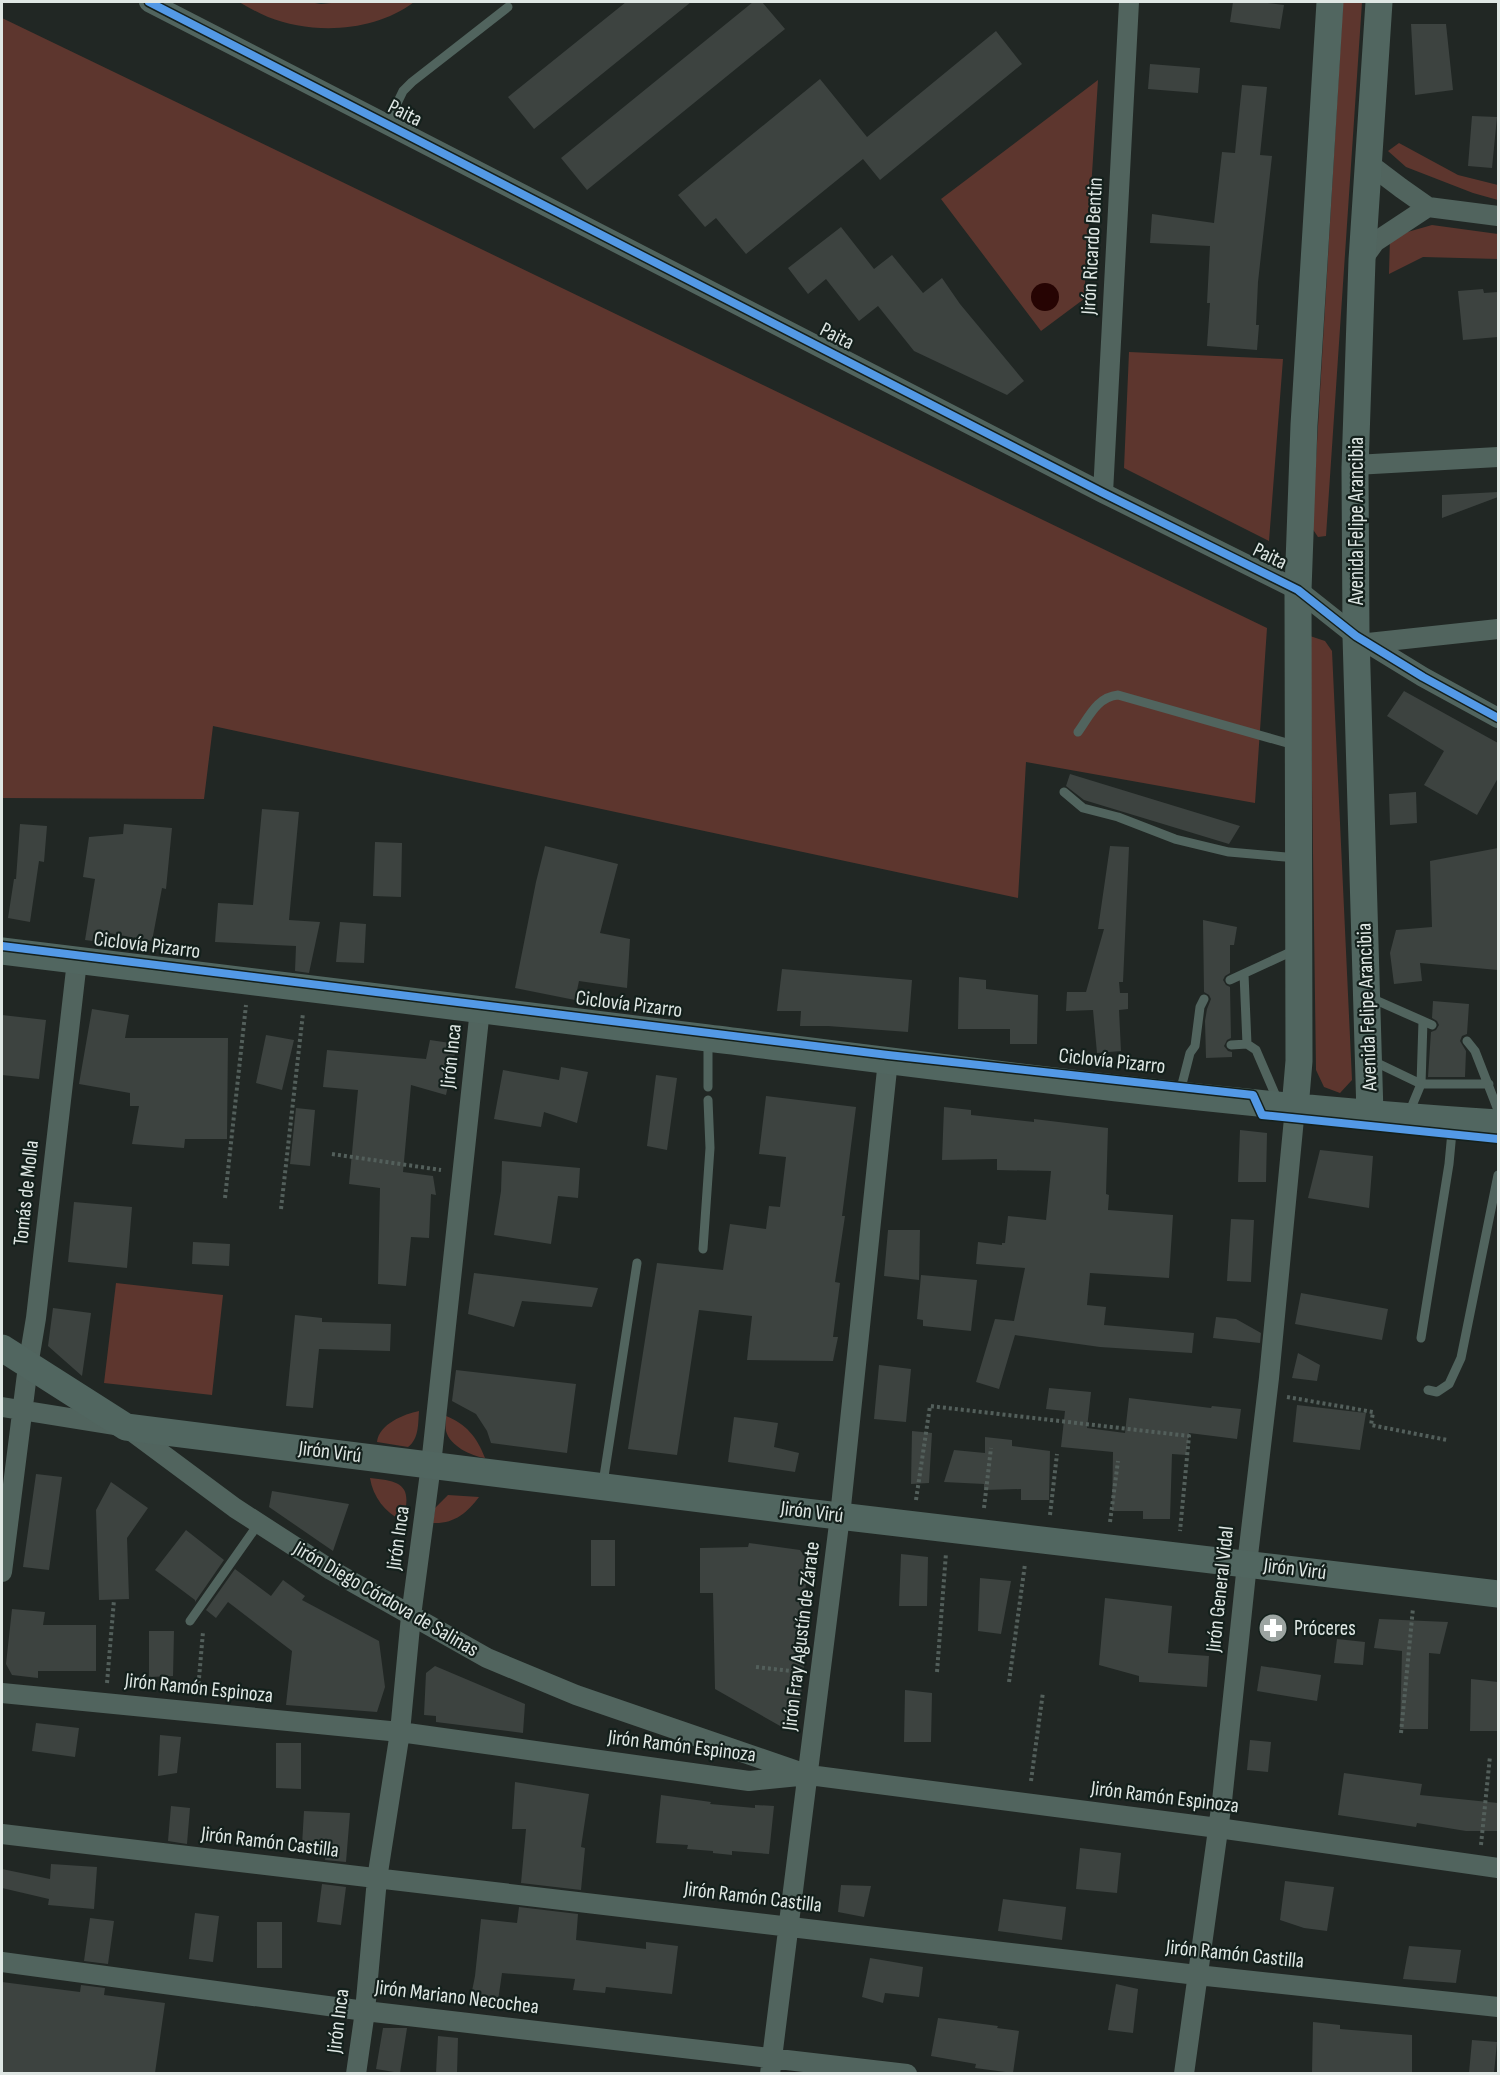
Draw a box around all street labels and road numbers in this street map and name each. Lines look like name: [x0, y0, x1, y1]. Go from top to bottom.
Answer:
street label: Paita: [384, 94, 426, 132]
street label: Jirón Ricardo Bentin: [1076, 177, 1108, 316]
street label: Paita: [816, 317, 858, 355]
street label: Avenida Felipe Arancibia: [1344, 437, 1369, 606]
street label: Paita: [1249, 537, 1291, 575]
street label: Avenida Felipe Arancibia: [1352, 923, 1382, 1092]
street label: Ciclovía Pizarro: [92, 926, 202, 964]
street label: Ciclovía Pizarro: [574, 985, 684, 1023]
street label: Jirón Inca: [435, 1023, 467, 1090]
street label: Ciclovía Pizarro: [1057, 1043, 1167, 1079]
street label: Tomás de Molla: [8, 1139, 44, 1247]
street label: Jirón Virú: [296, 1436, 363, 1468]
street label: Jirón Virú: [778, 1496, 845, 1528]
street label: Jirón Inca: [381, 1504, 415, 1573]
street label: Jirón General Vidal: [1201, 1525, 1239, 1654]
street label: Jirón Diego Córdova de Salinas: [288, 1535, 483, 1662]
street label: Jirón Fray Agustín de Zárate: [777, 1540, 825, 1733]
street label: Jirón Virú: [1261, 1553, 1328, 1585]
street label: Jirón Ramón Espinoza: [123, 1668, 274, 1708]
street label: Jirón Ramón Espinoza: [606, 1724, 757, 1767]
street label: Jirón Ramón Espinoza: [1089, 1775, 1240, 1818]
street label: Jirón Ramón Castilla: [199, 1821, 340, 1863]
street label: Jirón Ramón Castilla: [682, 1876, 823, 1918]
street label: Jirón Ramón Castilla: [1164, 1934, 1305, 1974]
street label: Jirón Mariano Necochea: [373, 1974, 540, 2019]
street label: Jirón Inca: [322, 1988, 354, 2055]

